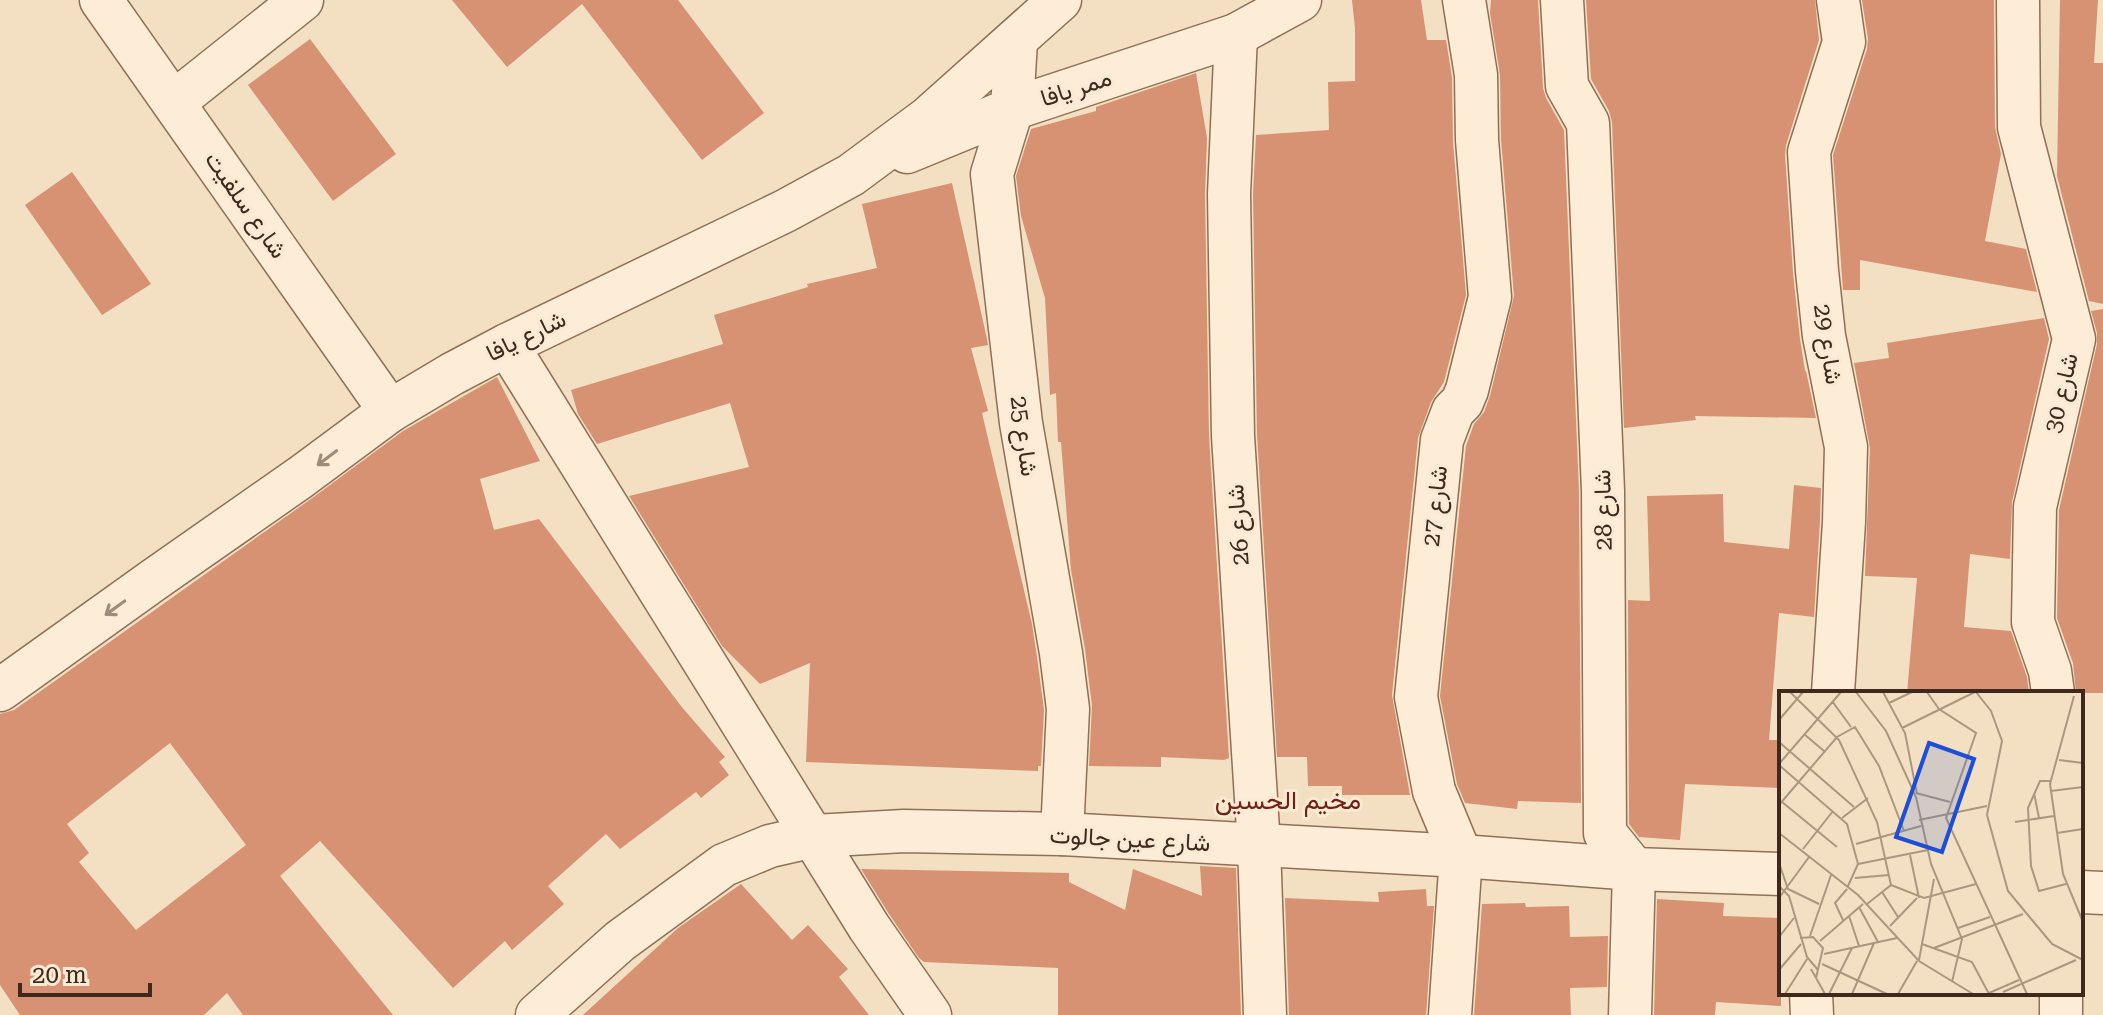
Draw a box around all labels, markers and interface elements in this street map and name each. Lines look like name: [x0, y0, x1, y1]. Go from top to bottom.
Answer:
street label: ممر يافا: [1037, 63, 1115, 114]
street label: شارع سلفيت: [197, 146, 293, 265]
street label: شارع 29: [1806, 302, 1848, 387]
street label: شارع يافا: [482, 305, 571, 369]
street label: شارع 30: [2038, 350, 2086, 436]
street label: شارع 25: [1003, 394, 1044, 478]
one-way arrow: [317, 449, 338, 466]
street label: شارع 27: [1417, 464, 1455, 548]
street label: شارع 28: [1588, 469, 1620, 551]
street label: شارع 26: [1221, 483, 1257, 566]
one-way arrow: [105, 599, 126, 616]
inset map: [1779, 691, 2083, 995]
district label: مخيم الحسين: [1215, 785, 1361, 817]
street label: شارع عين جالوت: [1049, 821, 1211, 859]
scale bar: [20, 947, 150, 997]
text: 20 m: [32, 961, 87, 989]

